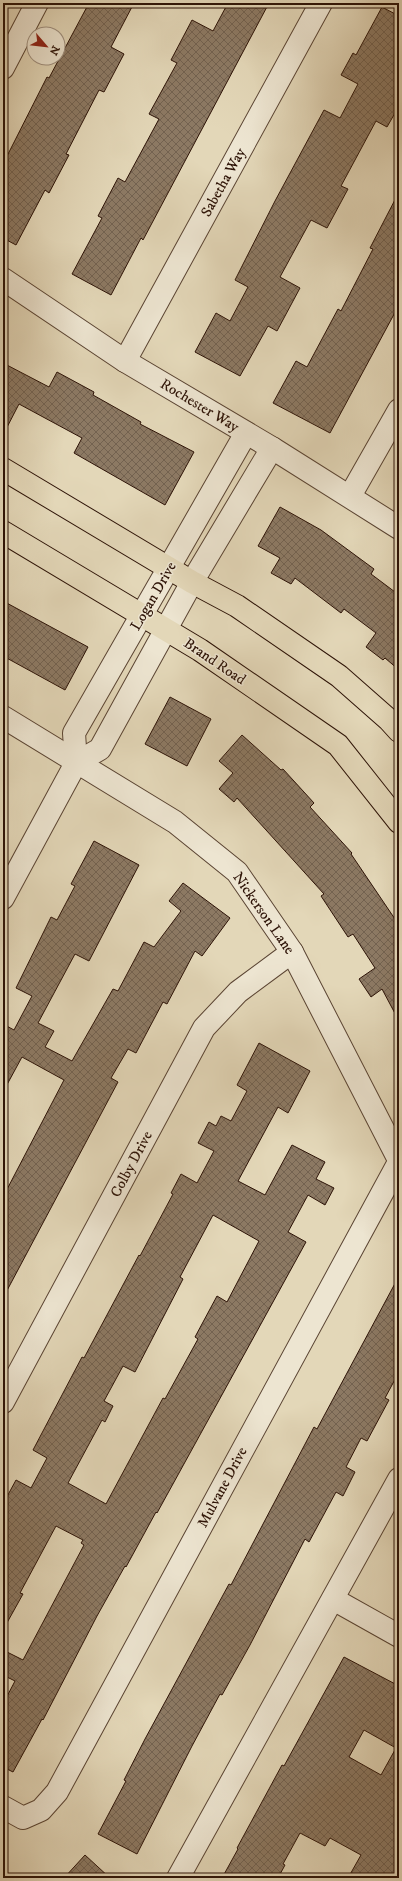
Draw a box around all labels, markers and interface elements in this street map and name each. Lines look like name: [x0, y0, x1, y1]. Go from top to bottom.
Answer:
north arrow: [26, 26, 66, 66]
text: N: [46, 43, 62, 57]
street label: Sabetha Way: [197, 144, 251, 220]
street label: Rochester Way: [157, 374, 243, 437]
street label: Logan Drive: [126, 558, 181, 634]
street label: Brand Road: [180, 634, 250, 689]
street label: Nickerson Lane: [228, 869, 299, 958]
street label: Colby Drive: [106, 1128, 157, 1201]
street label: Mulvane Drive: [193, 1444, 252, 1531]

